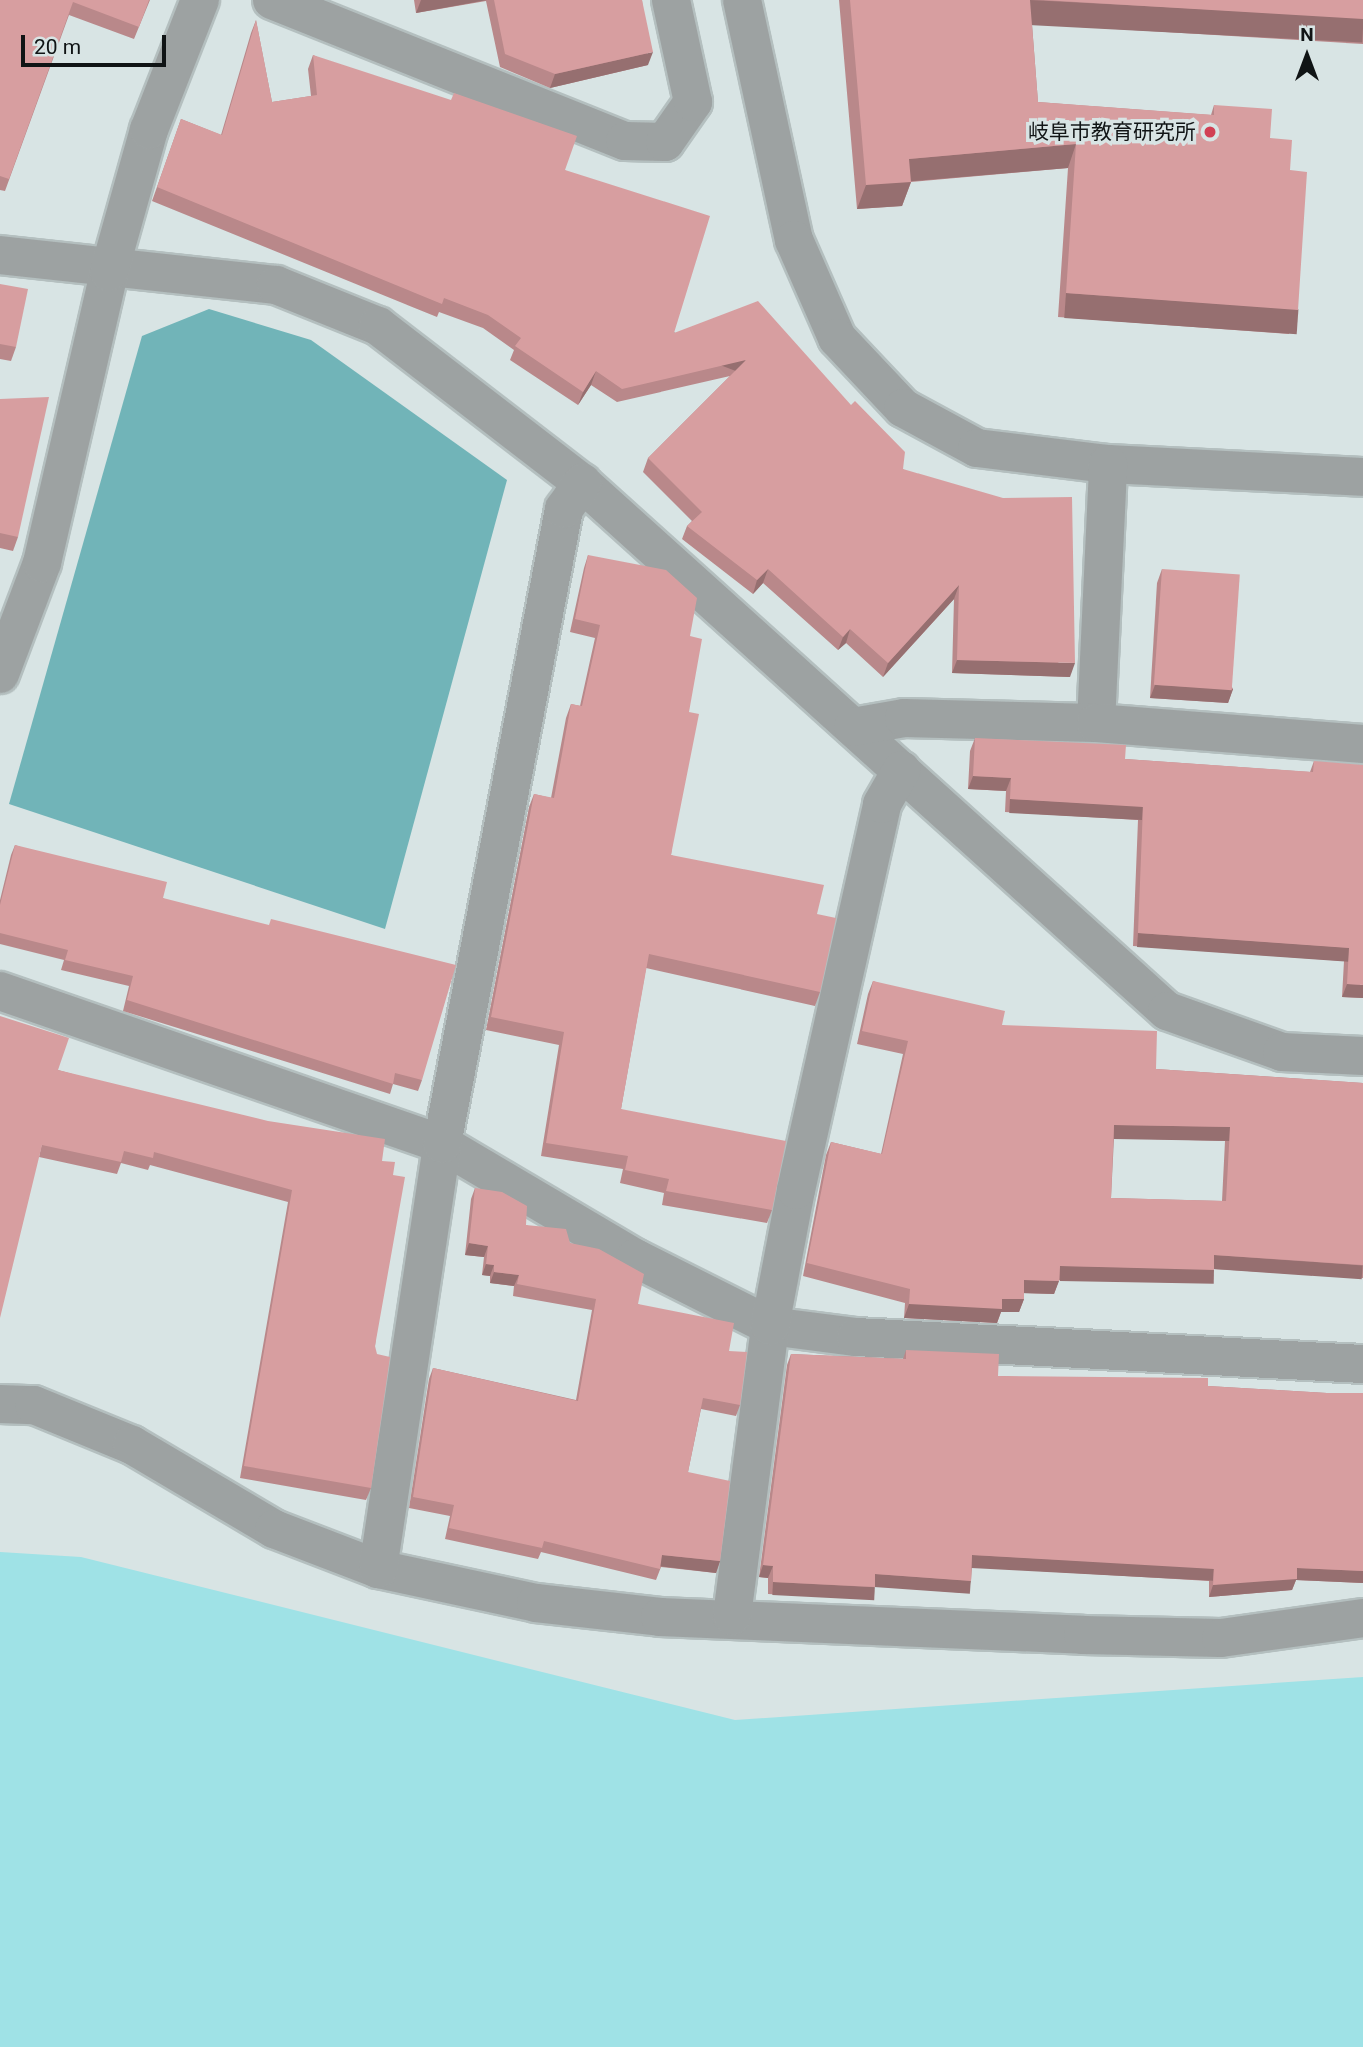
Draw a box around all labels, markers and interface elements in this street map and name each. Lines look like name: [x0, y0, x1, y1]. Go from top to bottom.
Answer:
scale bar: [24, 21, 170, 65]
north arrow: [1272, 21, 1342, 91]
text: N: [1300, 23, 1314, 46]
text: 20 m: [34, 35, 81, 59]
place label: 岐阜市教育研究所: [1028, 119, 1196, 145]
marker: 岐阜市教育研究所: [1202, 124, 1218, 140]

